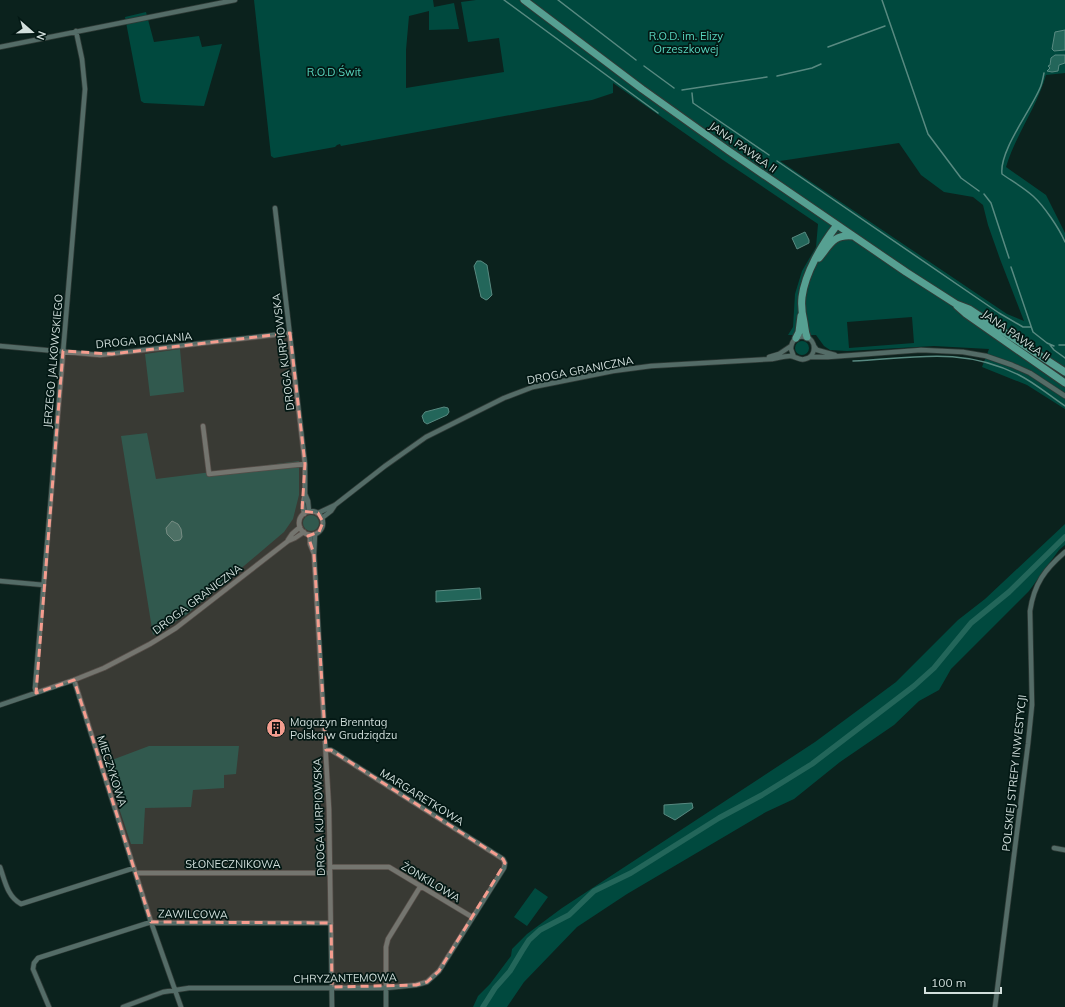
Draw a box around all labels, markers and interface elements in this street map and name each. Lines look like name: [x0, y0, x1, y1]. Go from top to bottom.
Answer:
north arrow: [12, 12, 52, 52]
text: N: [33, 29, 49, 42]
park label: R.O.D. im. Elizy Orzeszkowej: [649, 29, 723, 56]
park label: R.O.D Świt: [307, 65, 361, 79]
street label: JANA PAWŁA II: [706, 118, 780, 176]
street label: JERZEGO JALKOWSKIEGO: [40, 293, 66, 429]
street label: DROGA KURPIOWSKA: [269, 293, 297, 411]
street label: JANA PAWŁA II: [979, 306, 1053, 364]
street label: DROGA BOCIANIA: [95, 329, 193, 351]
street label: DROGA GRANICZNA: [526, 353, 634, 387]
street label: DROGA GRANICZNA: [150, 561, 244, 637]
street label: POLSKIEJ STREFY INWESTYCJI: [999, 694, 1029, 852]
place label: Magazyn Brenntag Polska w Grudziądzu: [290, 715, 397, 742]
building icon: Magazyn Brenntag Polska w Grudziądzu: [265, 717, 287, 739]
street label: MIECZYKOWA: [94, 734, 130, 808]
street label: DROGA KURPIOWSKA: [310, 758, 328, 876]
street label: MARGARETKOWA: [377, 766, 467, 828]
street label: SŁONECZNIKOWA: [185, 857, 281, 871]
street label: ŻONKILOWA: [399, 859, 463, 905]
street label: ZAWILCOWA: [158, 906, 228, 922]
scale bar: [925, 969, 1001, 995]
street label: CHRYZANTEMOWA: [293, 970, 397, 986]
text: 100 m: [931, 975, 966, 990]

